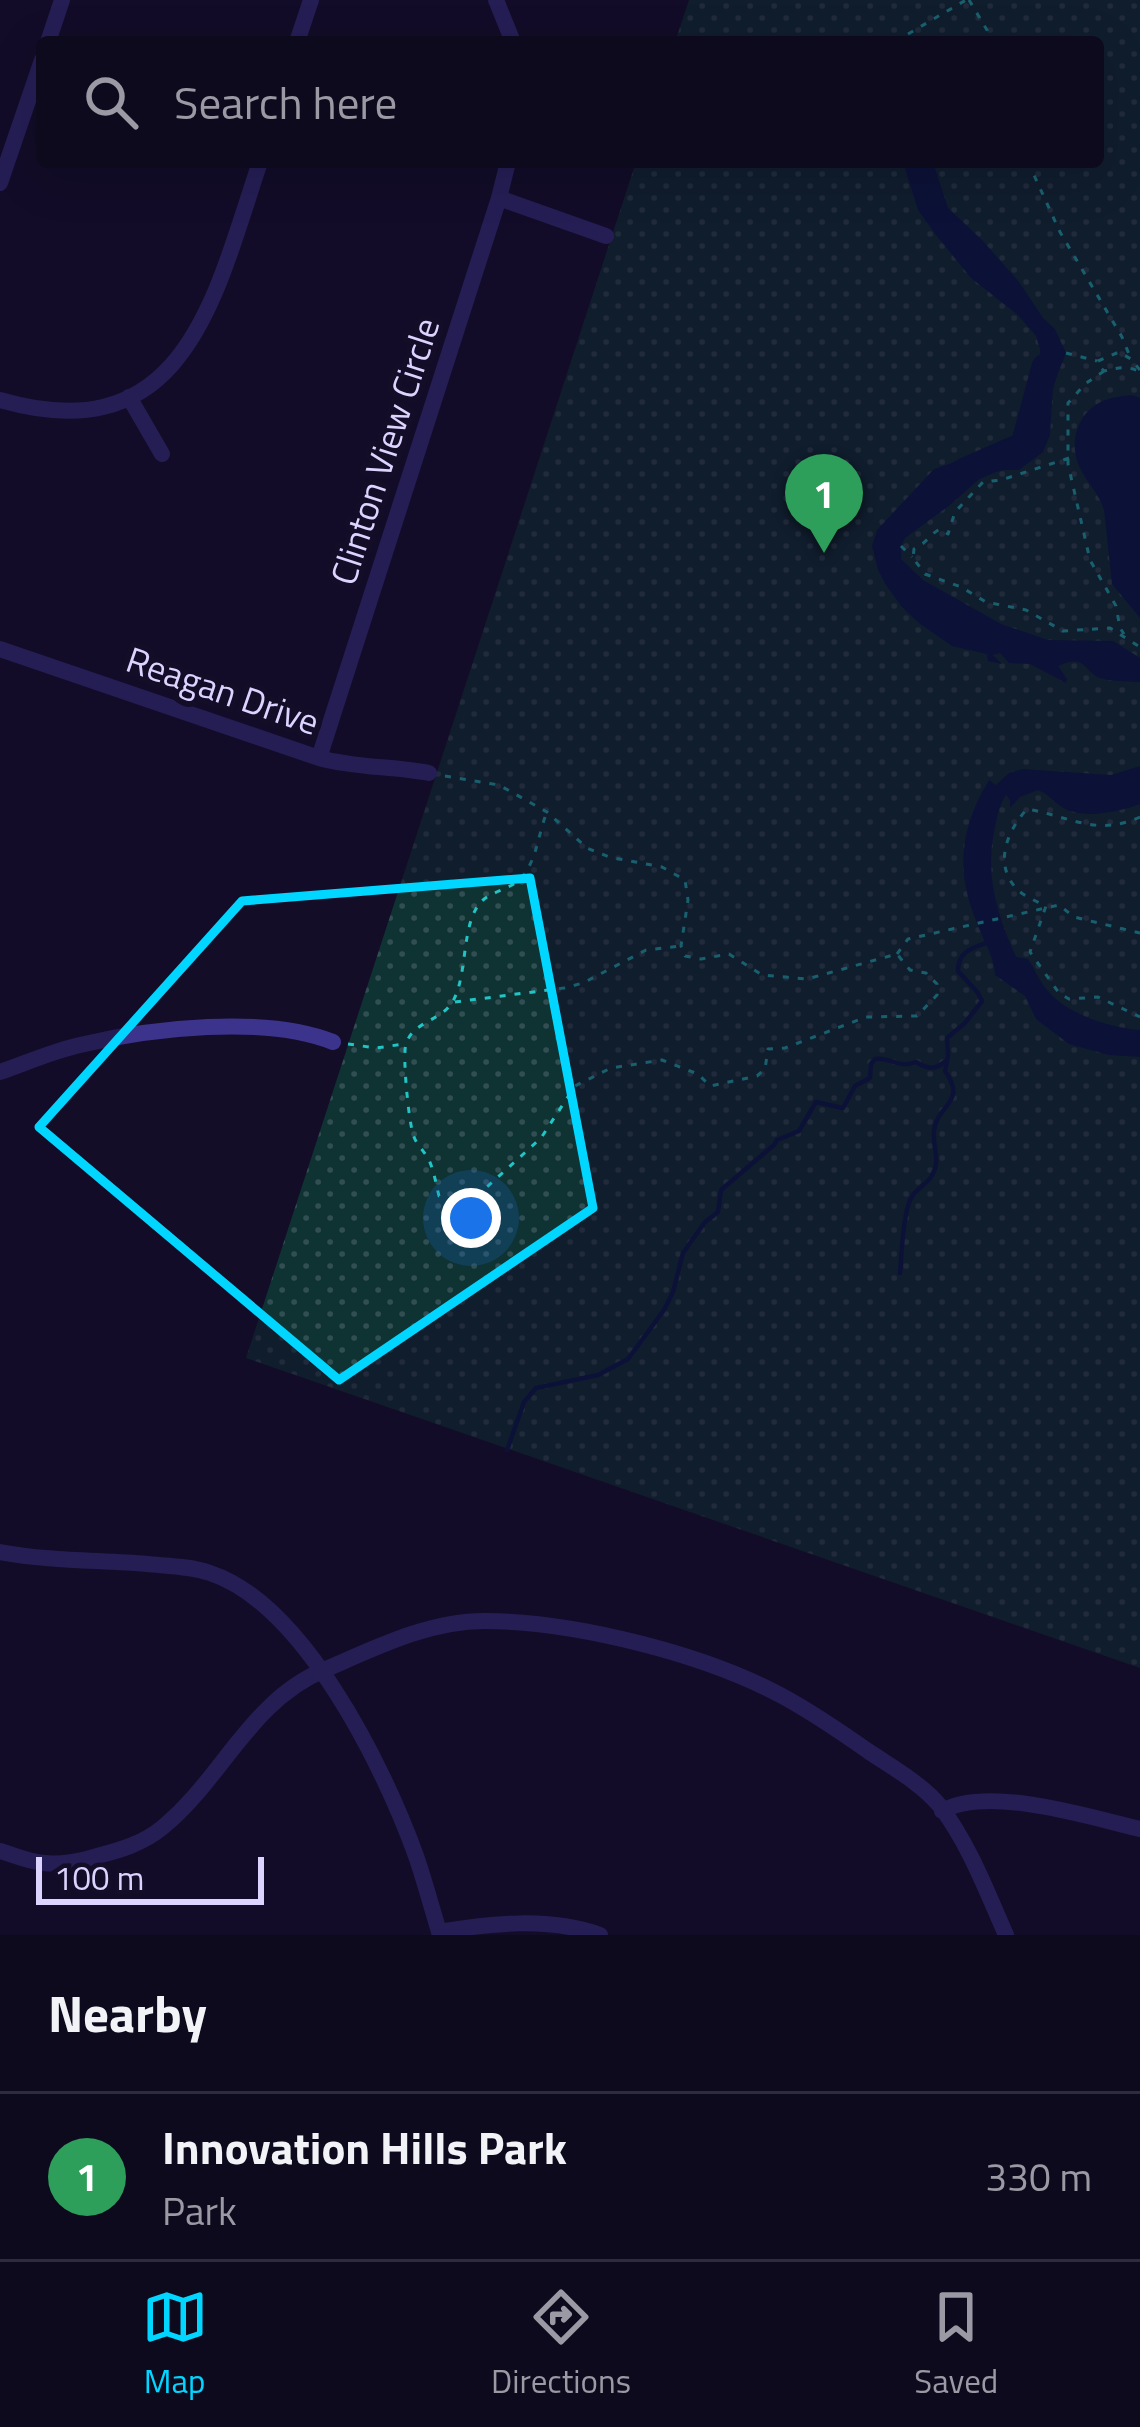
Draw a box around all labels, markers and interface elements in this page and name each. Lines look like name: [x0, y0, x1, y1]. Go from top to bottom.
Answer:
search box: [36, 36, 1104, 168]
text: Search here: [174, 68, 397, 136]
icon: search: [78, 69, 144, 135]
street label: Clinton View Circle: [315, 310, 453, 592]
pin: 1: [785, 454, 863, 553]
street label: Reagan Drive: [119, 631, 327, 749]
your location: [441, 1188, 501, 1248]
scale bar: [36, 1851, 264, 1904]
text: 100 m: [54, 1853, 144, 1903]
text: Nearby: [48, 1974, 207, 2052]
text: Innovation Hills Park: [162, 2113, 567, 2181]
text: 1: [76, 2147, 98, 2206]
text: 330 m: [985, 2147, 1092, 2206]
text: Park: [162, 2181, 237, 2240]
tab: Map: [142, 2284, 208, 2406]
tab: Directions: [491, 2284, 631, 2406]
tab: Saved: [914, 2284, 998, 2406]

